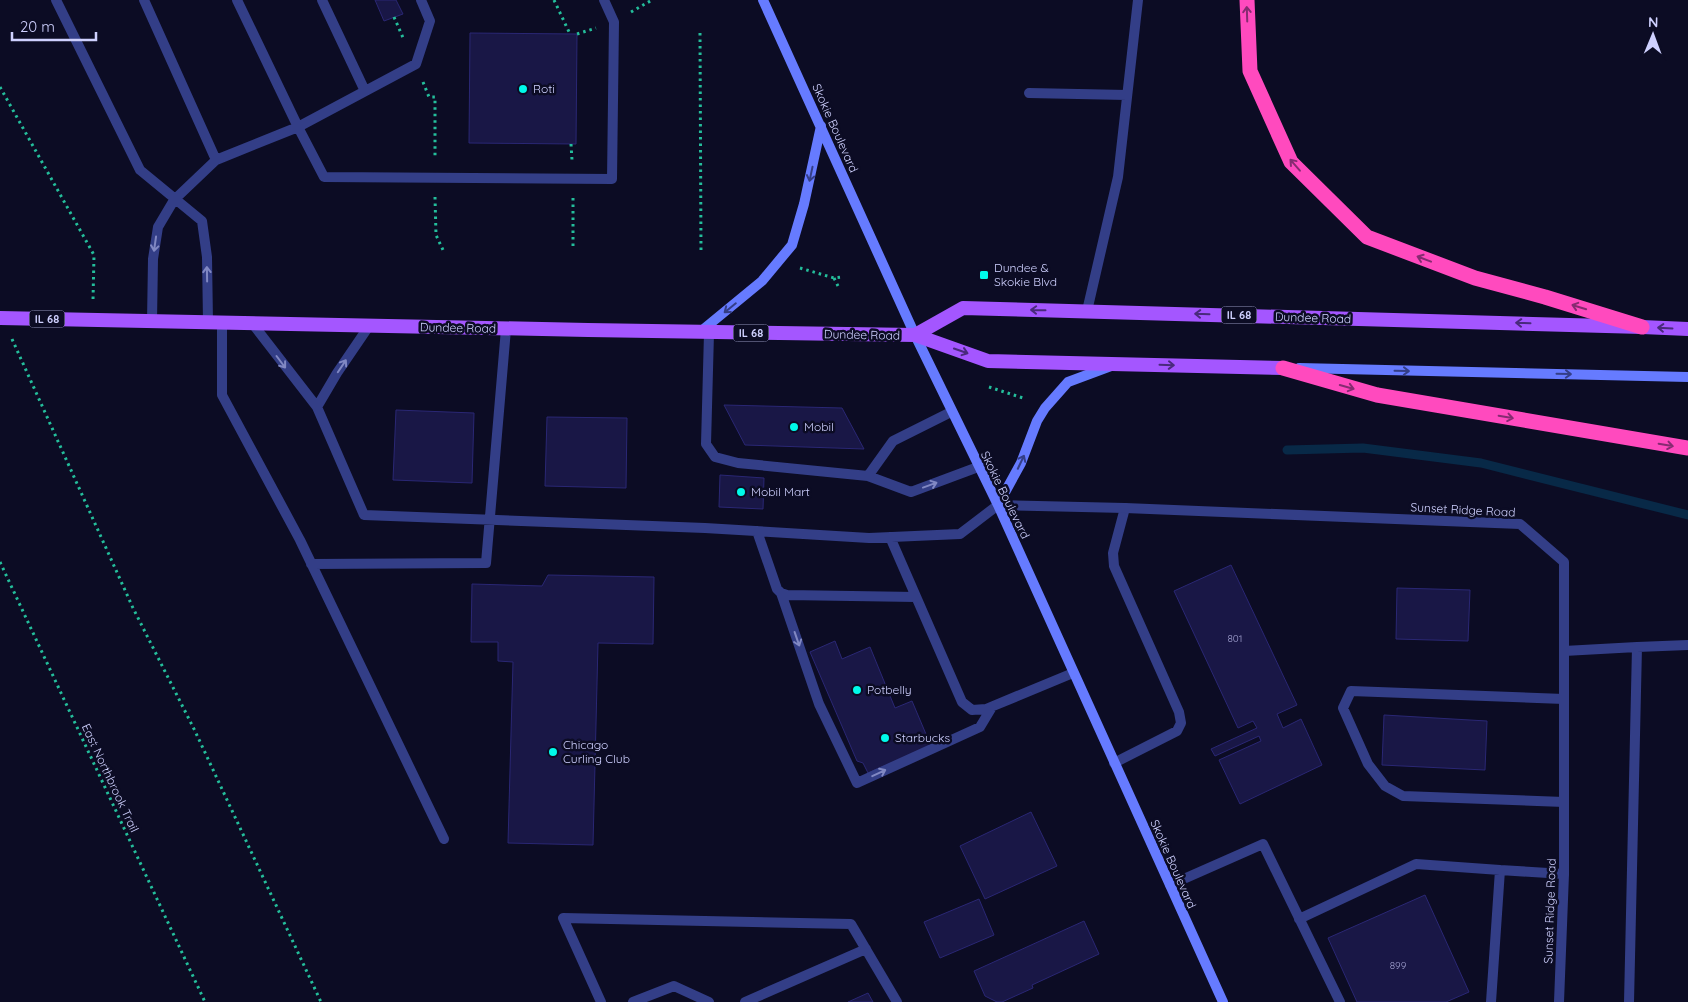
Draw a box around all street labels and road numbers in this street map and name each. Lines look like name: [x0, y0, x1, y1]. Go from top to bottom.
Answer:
street label: Skokie Boulevard: [809, 81, 862, 175]
road number: IL 68: [1222, 306, 1256, 324]
street label: Dundee Road: [1275, 309, 1351, 326]
road number: IL 68: [30, 310, 64, 328]
street label: Dundee Road: [420, 319, 496, 336]
road number: IL 68: [734, 324, 768, 342]
street label: Dundee Road: [824, 326, 900, 343]
street label: Skokie Boulevard: [978, 449, 1033, 541]
street label: Sunset Ridge Road: [1410, 499, 1516, 520]
street label: East Northbrook Trail: [79, 721, 142, 834]
street label: Skokie Boulevard: [1147, 817, 1200, 911]
street label: Sunset Ridge Road: [1540, 858, 1559, 964]

